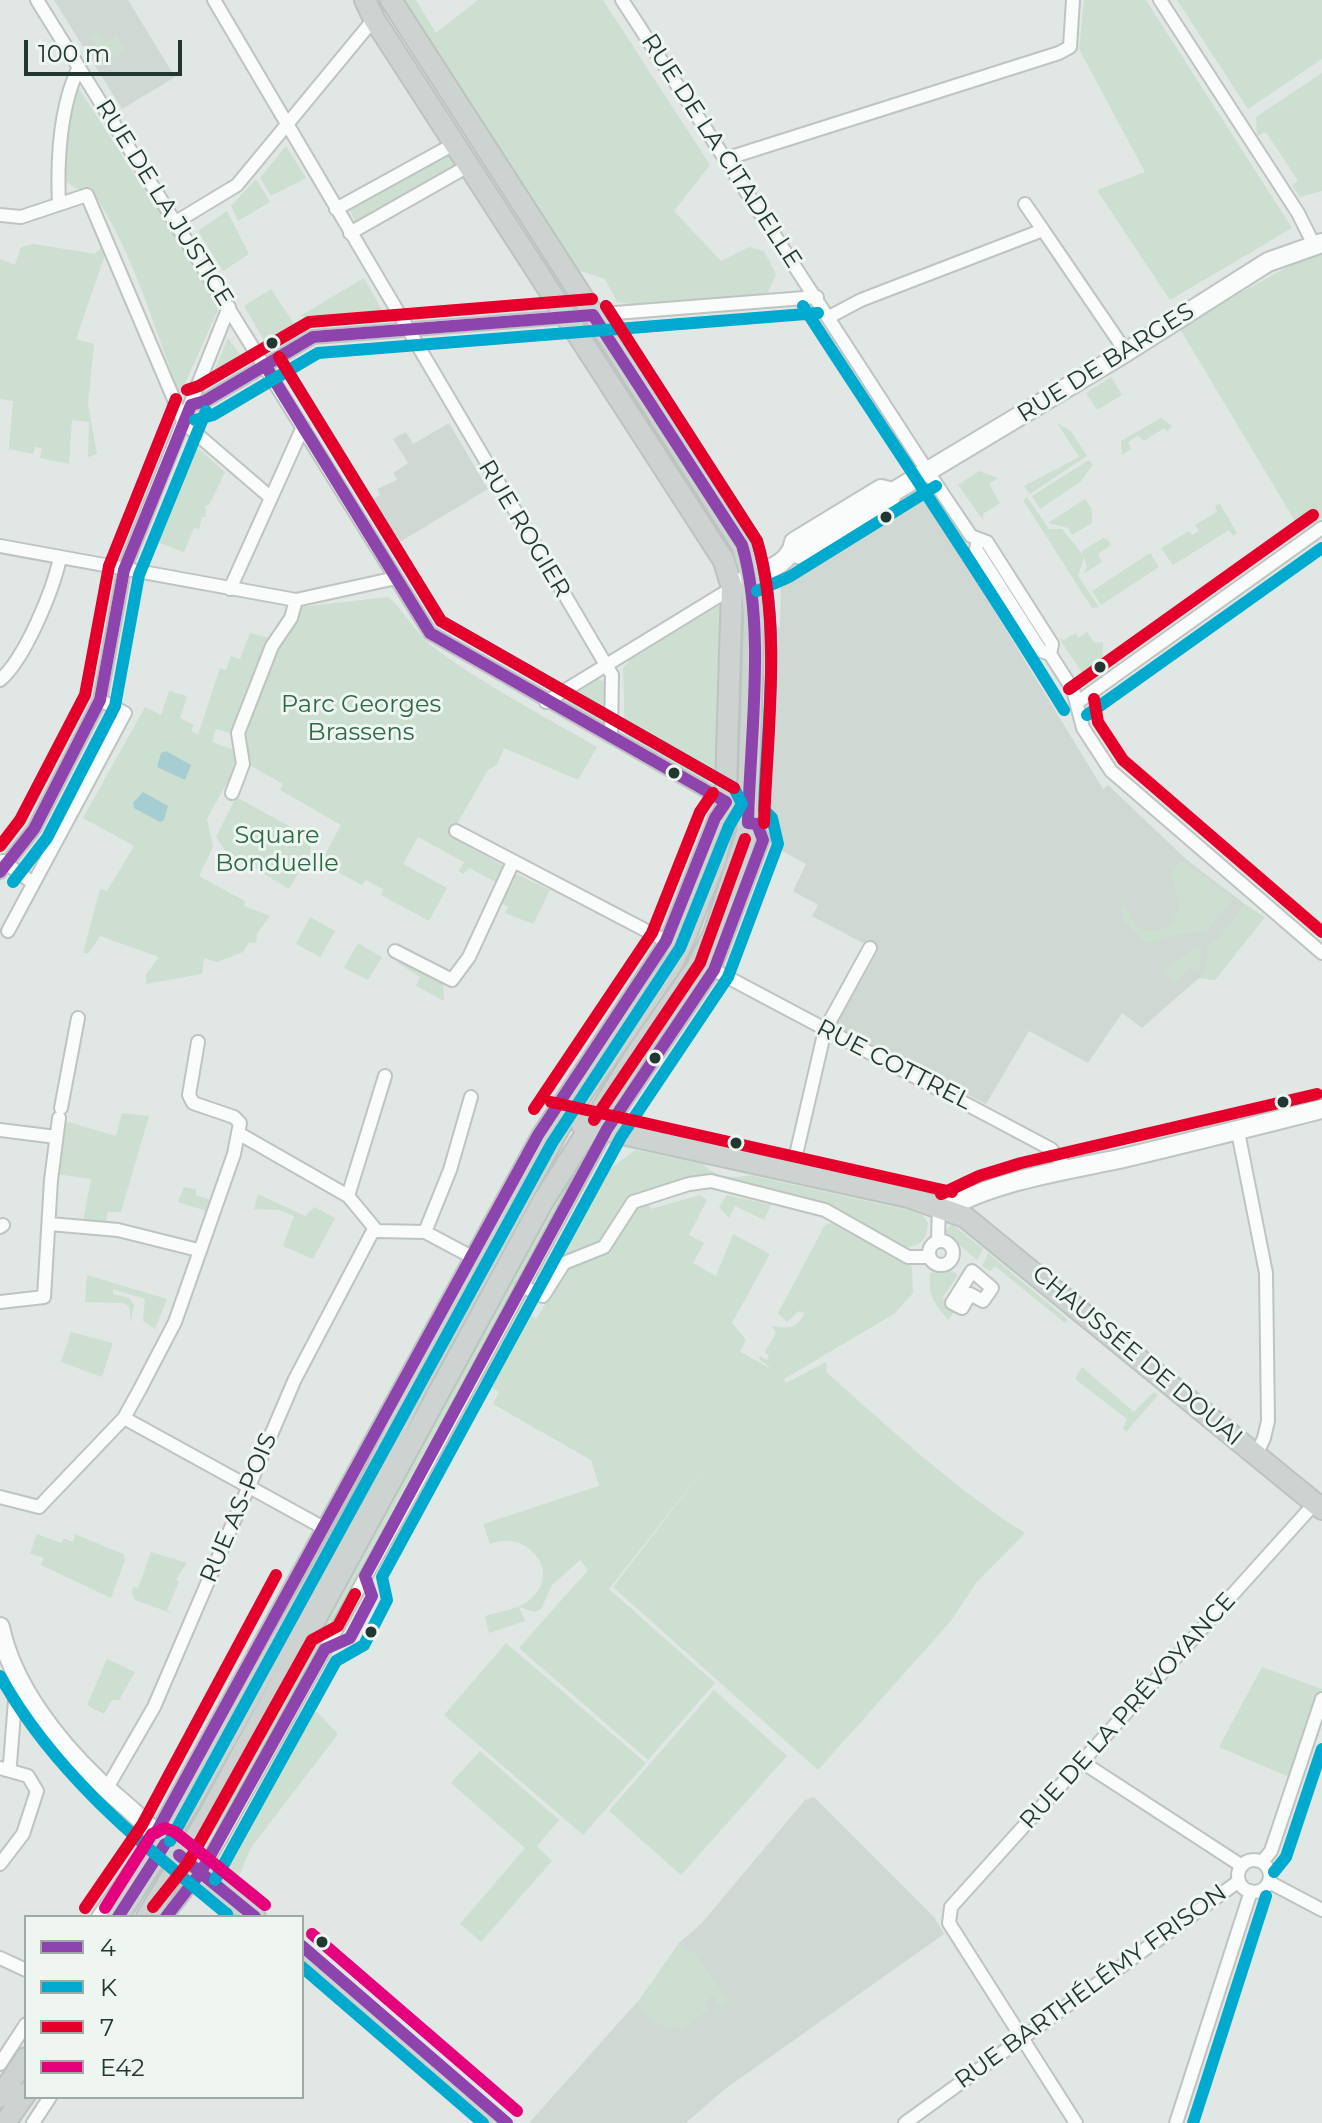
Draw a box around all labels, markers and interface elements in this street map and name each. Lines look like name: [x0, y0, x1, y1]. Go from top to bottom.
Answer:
scale bar: [28, 24, 186, 74]
street label: RUE DE LA CITADELLE: [635, 29, 807, 273]
text: 100 m: [38, 39, 110, 68]
street label: RUE DE LA JUSTICE: [89, 94, 239, 312]
street label: RUE DE BARGES: [1012, 297, 1200, 429]
unlabelled marker: [264, 335, 280, 351]
street label: RUE ROGIER: [472, 455, 576, 603]
unlabelled marker: [878, 509, 894, 525]
unlabelled marker: [1092, 659, 1108, 675]
park label: Parc Georges Brassens: [281, 691, 441, 747]
unlabelled marker: [666, 765, 682, 781]
park label: Square Bonduelle: [215, 822, 339, 878]
street label: RUE COTTREL: [812, 1014, 976, 1116]
unlabelled marker: [647, 1050, 663, 1066]
unlabelled marker: [1275, 1094, 1291, 1110]
unlabelled marker: [728, 1135, 744, 1151]
street label: CHAUSSÉE DE DOUAI: [1026, 1260, 1248, 1452]
street label: RUE AS-POIS: [195, 1429, 283, 1587]
street label: RUE DE LA PRÉVOYANCE: [1014, 1587, 1242, 1835]
unlabelled marker: [363, 1624, 379, 1640]
street label: RUE BARTHÉLÉMY FRISON: [950, 1879, 1232, 2095]
legend: [24, 1915, 304, 2099]
text: 4: [100, 1933, 116, 1962]
unlabelled marker: [314, 1934, 330, 1950]
text: K: [100, 1973, 117, 2002]
text: 7: [100, 2013, 114, 2042]
text: E42: [100, 2053, 145, 2082]

